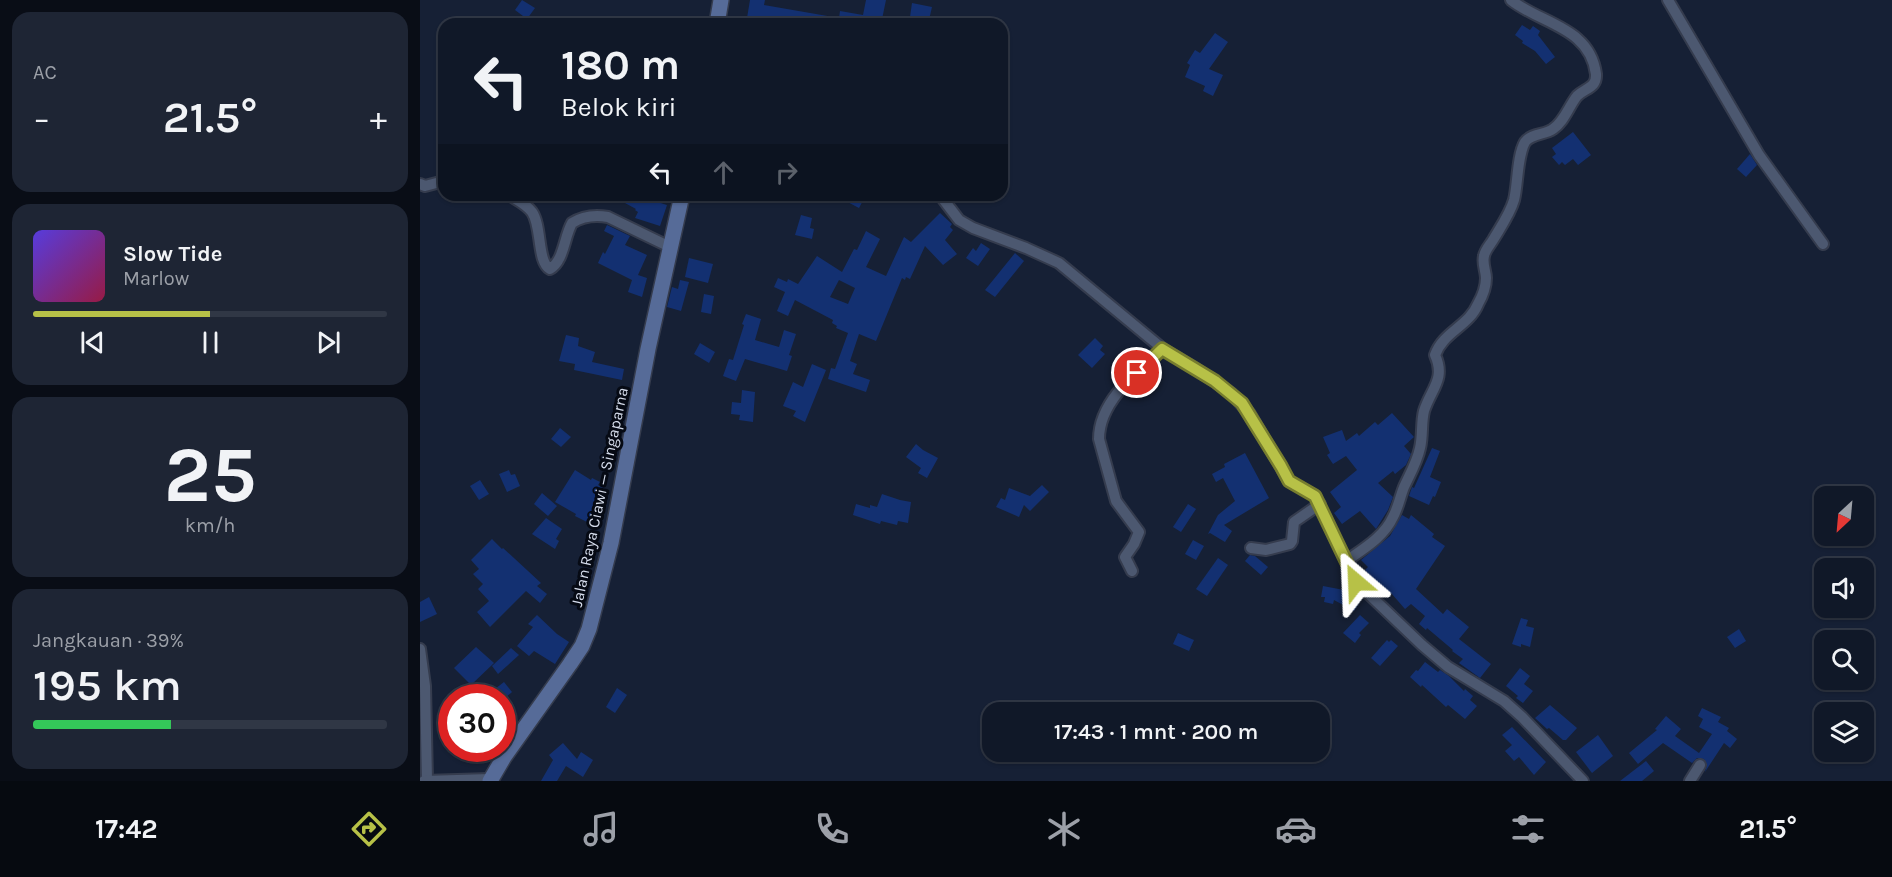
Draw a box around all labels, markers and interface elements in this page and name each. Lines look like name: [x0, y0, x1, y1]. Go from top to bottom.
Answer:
text: 180 m: [561, 40, 680, 90]
icon: left: [462, 42, 540, 120]
text: AC: [33, 61, 57, 84]
text: 21.5°: [163, 91, 257, 143]
text: Belok kiri: [561, 91, 677, 123]
text: −: [33, 99, 50, 137]
text: +: [370, 99, 387, 137]
icon: left: [644, 156, 677, 189]
icon: ahead: [707, 156, 740, 189]
icon: right: [770, 156, 803, 189]
text: Slow Tide: [123, 241, 223, 267]
text: Marlow: [123, 267, 189, 290]
icon: previous: [76, 326, 109, 359]
icon: pause: [194, 326, 227, 359]
icon: next: [312, 326, 345, 359]
pin: [1111, 347, 1162, 398]
icon: arrive: [1120, 356, 1153, 389]
street label: Jalan Raya Ciawi — Singaparna: [567, 386, 632, 609]
text: 25: [164, 429, 256, 521]
north arrow: [1814, 486, 1874, 546]
map controls: [1814, 486, 1874, 762]
text: km/h: [185, 514, 235, 537]
position arrow: [1324, 550, 1388, 614]
button: sound: [1814, 558, 1874, 618]
text: Jangkauan · 39%: [33, 629, 184, 652]
button: search: [1814, 630, 1874, 690]
text: 195 km: [33, 659, 182, 711]
speed limit sign: 30: [438, 684, 516, 762]
button: layers: [1814, 702, 1874, 762]
text: 17:43 · 1 mnt · 200 m: [1054, 719, 1258, 745]
icon: directions: [348, 808, 390, 850]
icon: music: [580, 808, 622, 850]
icon: phone: [811, 808, 853, 850]
icon: climate: [1043, 808, 1085, 850]
icon: car: [1275, 808, 1317, 850]
icon: filters: [1507, 808, 1549, 850]
text: 17:42: [95, 813, 158, 845]
text: 21.5°: [1739, 813, 1797, 845]

